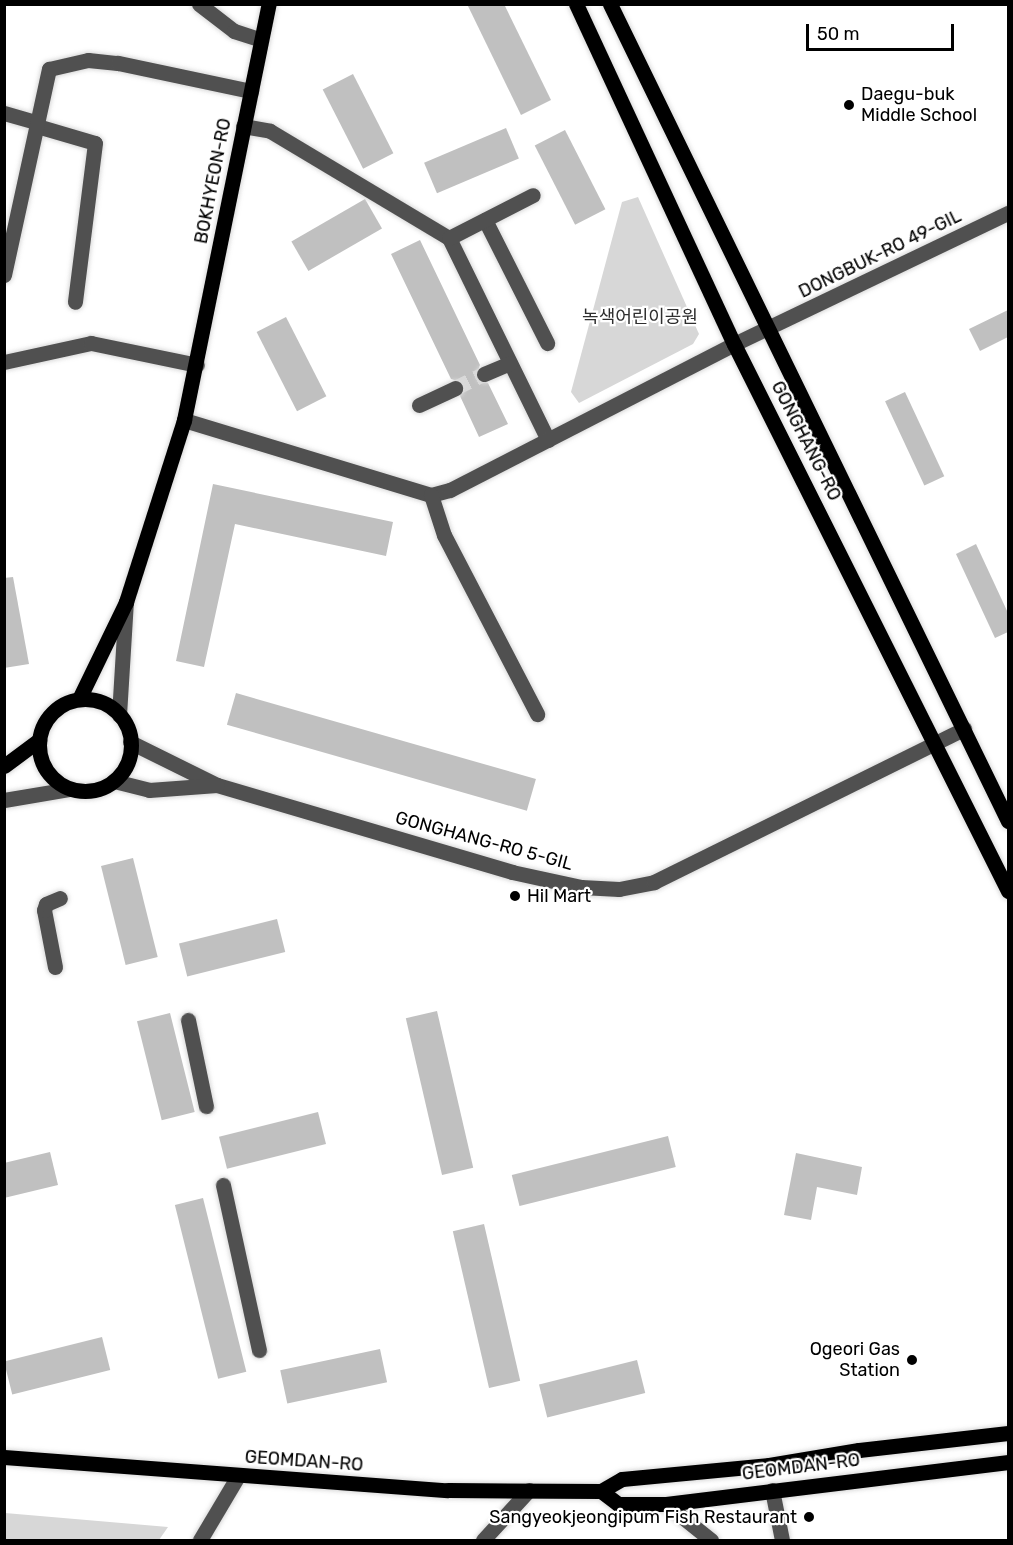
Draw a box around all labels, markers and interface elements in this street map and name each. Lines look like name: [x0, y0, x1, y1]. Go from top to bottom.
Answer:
scale bar: [809, 12, 958, 50]
text: 50 m: [817, 23, 860, 45]
place label: Daegu-buk Middle School: [861, 84, 977, 127]
marker: Daegu-buk Middle School: [842, 98, 856, 112]
street label: BOKHYEON-RO: [190, 116, 236, 246]
street label: DONGBUK-RO 49-GIL: [795, 205, 965, 303]
park label: 녹색어린이공원: [582, 306, 698, 328]
street label: GONGHANG-RO: [767, 378, 845, 504]
street label: GONGHANG-RO 5-GIL: [393, 807, 575, 875]
place label: Hil Mart: [527, 885, 591, 907]
marker: Hil Mart: [508, 889, 522, 903]
place label: Ogeori Gas Station: [810, 1339, 900, 1382]
marker: Ogeori Gas Station: [905, 1353, 919, 1367]
street label: GEOMDAN-RO: [244, 1446, 364, 1476]
street label: GEOMDAN-RO: [741, 1449, 861, 1485]
place label: Sangyeokjeongipum Fish Restaurant: [489, 1506, 797, 1528]
marker: Sangyeokjeongipum Fish Restaurant: [802, 1510, 816, 1524]

